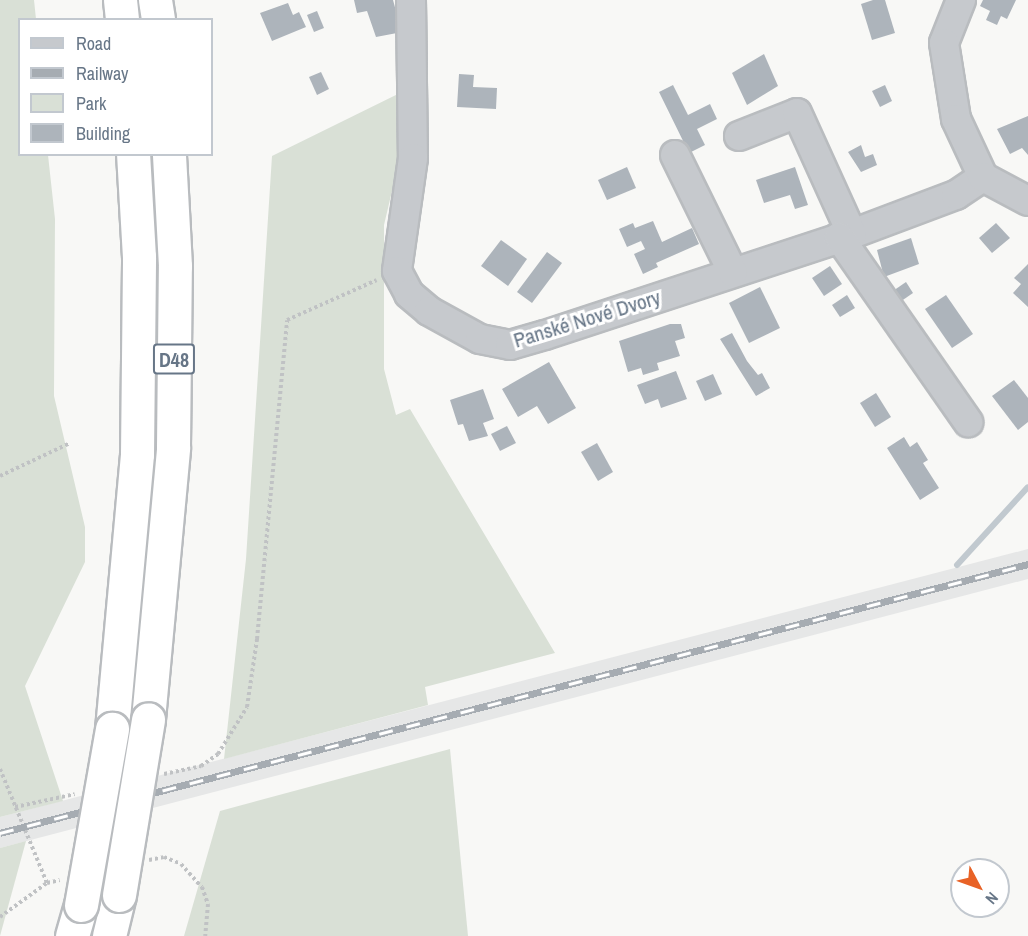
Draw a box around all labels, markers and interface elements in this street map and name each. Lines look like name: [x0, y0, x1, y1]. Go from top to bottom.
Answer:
legend: [18, 18, 213, 156]
text: Road: [76, 31, 111, 56]
text: Railway: [76, 61, 129, 86]
text: Park: [76, 91, 106, 116]
text: Building: [76, 121, 130, 146]
street label: Panské Nové Dvory: [511, 285, 663, 353]
road number: D48: [152, 342, 196, 376]
north arrow: [950, 858, 1010, 918]
text: N: [981, 888, 1003, 909]

